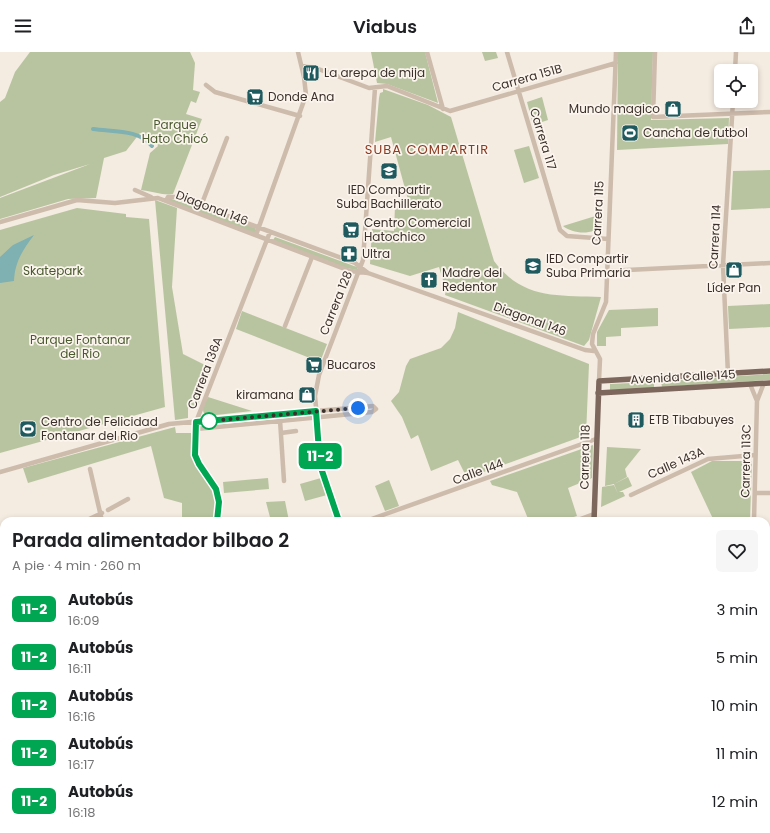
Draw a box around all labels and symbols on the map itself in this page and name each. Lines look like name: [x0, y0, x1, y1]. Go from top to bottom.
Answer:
street label: Carrera 151B: [490, 59, 564, 96]
restaurant icon: La arepa de mija: [301, 63, 321, 83]
place label: La arepa de mija: [324, 64, 425, 81]
supermarket icon: Donde Ana: [245, 87, 265, 107]
place label: Donde Ana: [268, 88, 334, 105]
shop icon: Mundo magico: [663, 99, 683, 119]
place label: Mundo magico: [569, 100, 660, 117]
street label: Carrera 117: [526, 106, 561, 172]
park label: Parque Hato Chicó: [142, 116, 209, 147]
sports icon: Cancha de futbol: [620, 123, 640, 143]
place label: Cancha de futbol: [643, 124, 748, 141]
district label: SUBA COMPARTIR: [365, 140, 489, 159]
school or university icon: IED Compartir Suba Bachillerato: [379, 161, 399, 181]
street label: Carrera 115: [587, 180, 608, 246]
place label: IED Compartir Suba Bachillerato: [336, 181, 442, 212]
street label: Diagonal 146: [174, 186, 251, 229]
street label: Carrera 114: [704, 204, 725, 270]
place label: Centro Comercial Hatochico: [364, 214, 471, 245]
supermarket icon: Centro Comercial Hatochico: [341, 220, 361, 240]
pharmacy icon: Ultra: [339, 244, 359, 264]
place label: Ultra: [362, 245, 390, 262]
place label: IED Compartir Suba Primaria: [546, 250, 631, 281]
school or university icon: IED Compartir Suba Primaria: [523, 256, 543, 276]
shop icon: Líder Pan: [724, 260, 744, 280]
park label: Skatepark: [23, 262, 84, 279]
place label: Madre del Redentor: [442, 264, 502, 295]
street label: Carrera 128: [315, 268, 356, 337]
church icon: Madre del Redentor: [419, 270, 439, 290]
place label: Líder Pan: [707, 279, 761, 296]
street label: Diagonal 146: [491, 297, 569, 340]
park label: Parque Fontanar del Rio: [30, 331, 131, 362]
street label: Carrera 136A: [183, 334, 226, 411]
supermarket icon: Bucaros: [304, 355, 324, 375]
place label: Bucaros: [327, 356, 376, 373]
street label: Avenida Calle 145: [630, 365, 736, 388]
shop icon: kiramana: [297, 385, 317, 405]
place label: kiramana: [236, 386, 294, 403]
your location: [348, 398, 368, 418]
building icon: ETB Tibabuyes: [626, 410, 646, 430]
place label: ETB Tibabuyes: [649, 411, 734, 428]
unlabelled marker: [200, 412, 218, 430]
place label: Centro de Felicidad Fontanar del Rio: [41, 413, 158, 444]
sports icon: Centro de Felicidad Fontanar del Rio: [18, 419, 38, 439]
street label: Carrera 118: [575, 424, 594, 490]
street label: Carrera 113C: [736, 424, 755, 498]
street label: Calle 143A: [645, 442, 707, 483]
line badge: 11-2: [292, 443, 348, 469]
street label: Calle 144: [450, 454, 506, 489]

